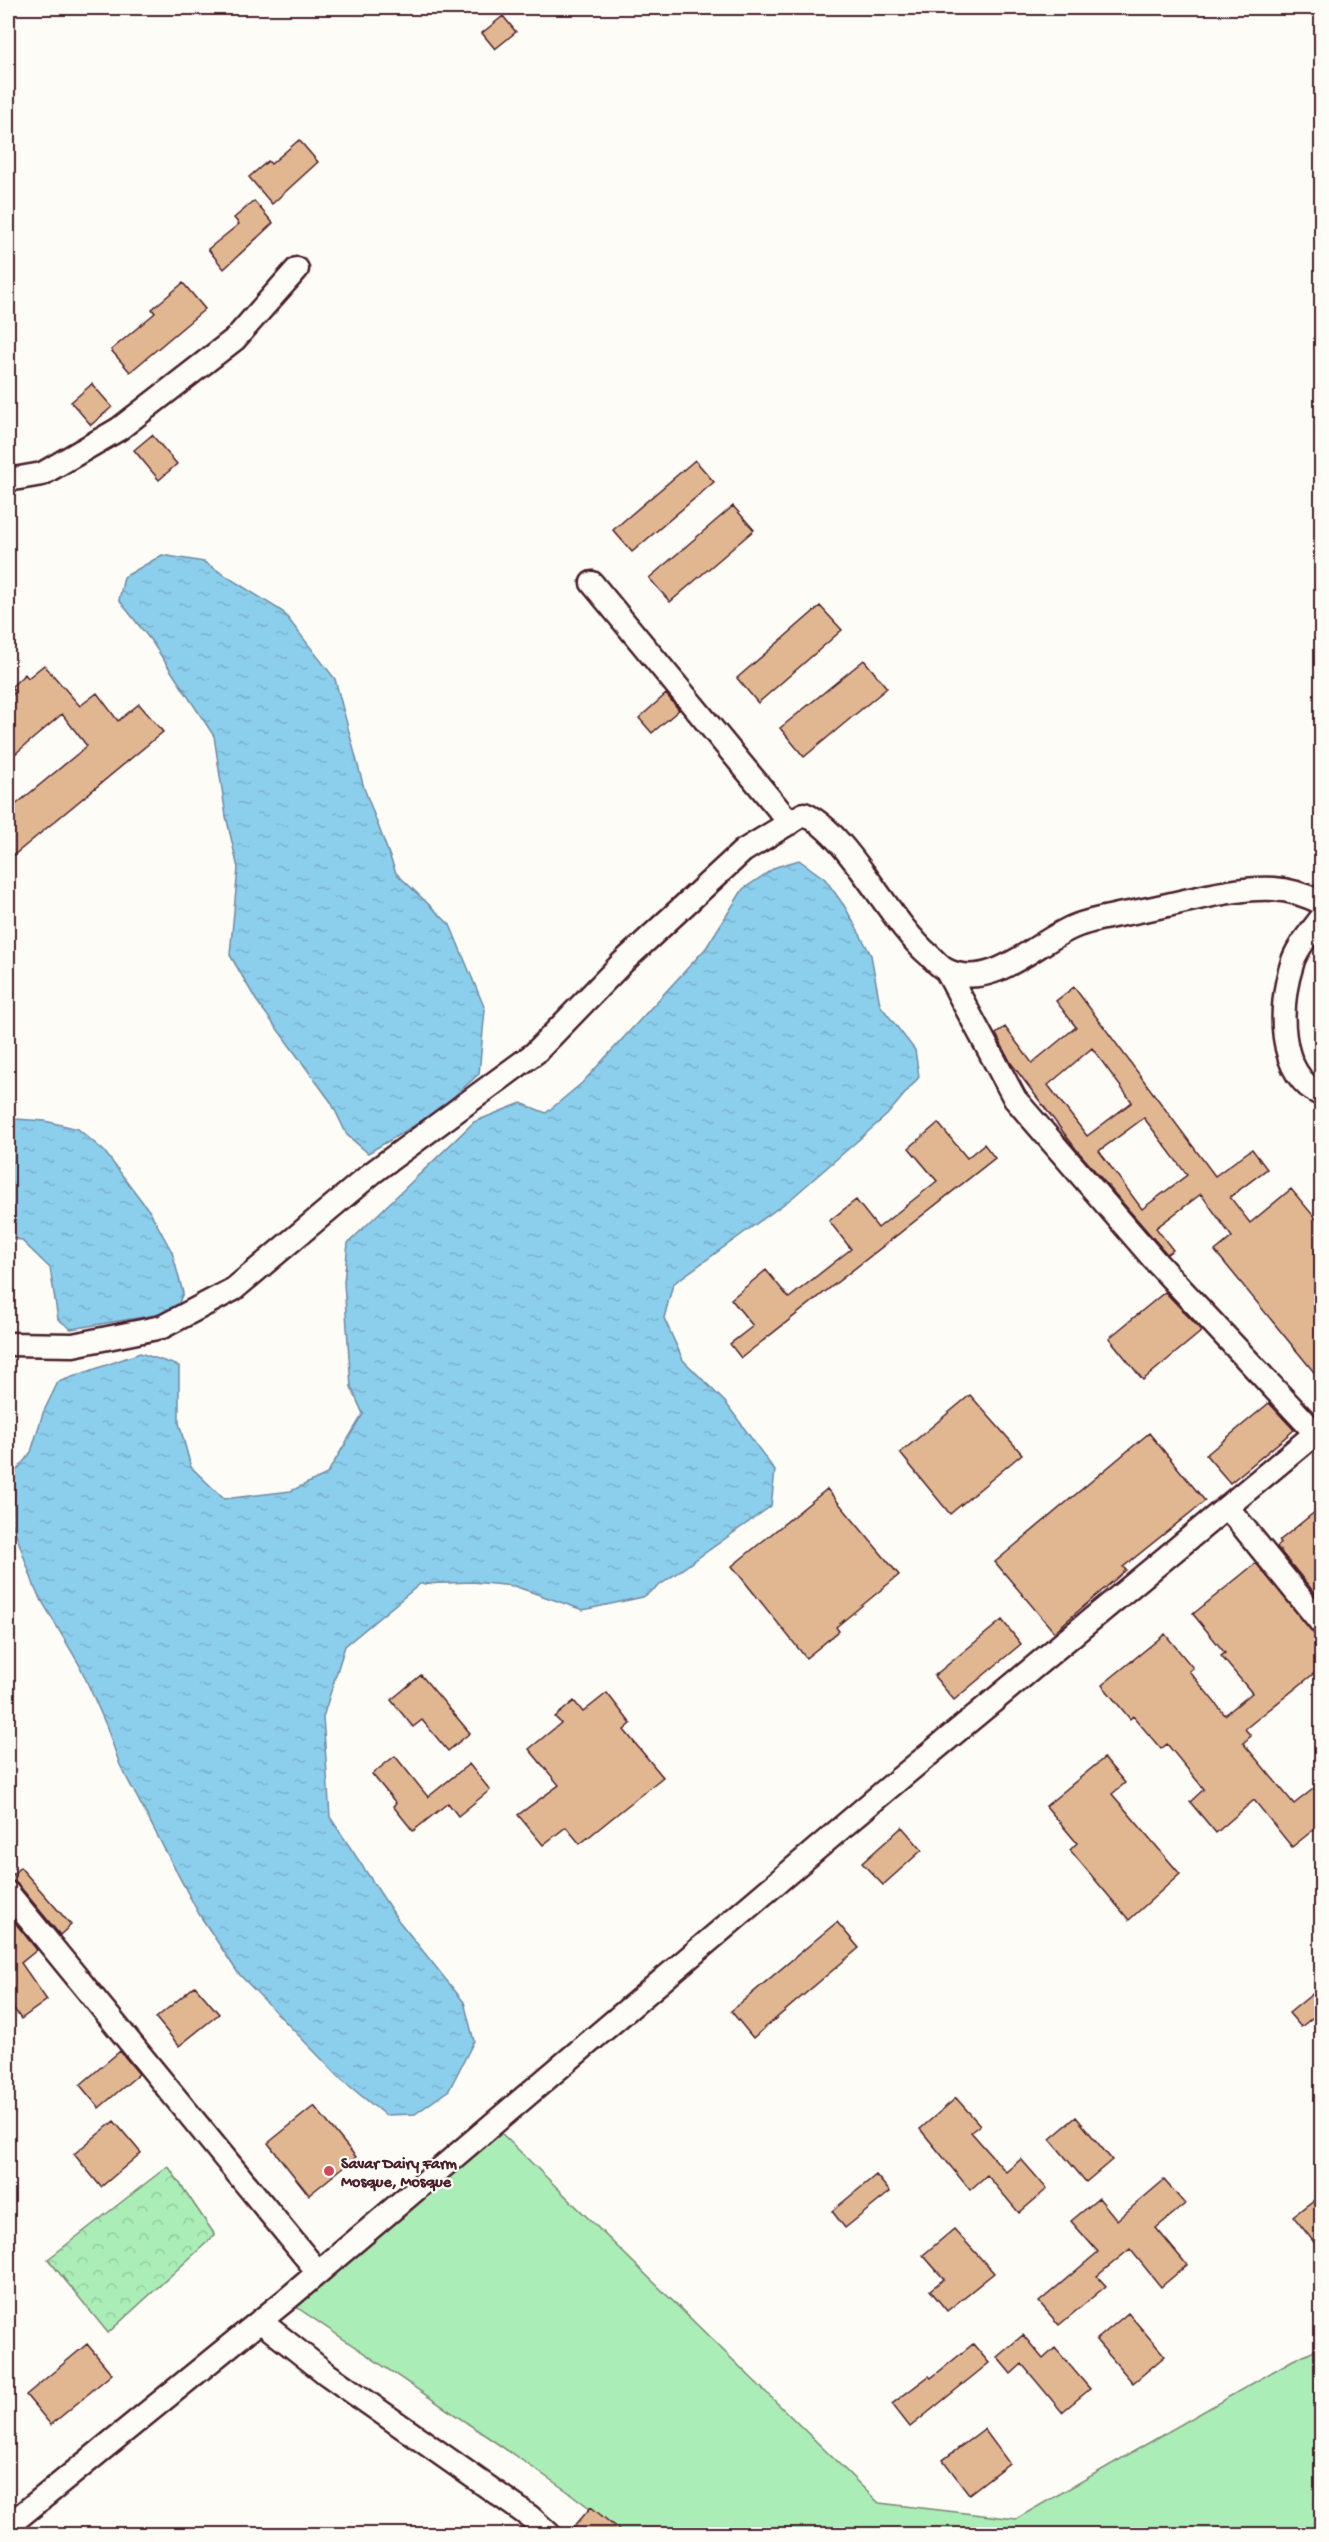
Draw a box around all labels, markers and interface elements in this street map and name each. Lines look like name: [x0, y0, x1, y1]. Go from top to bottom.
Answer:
place label: Savar Dairy Farm Mosque, Mosque: [341, 2156, 458, 2193]
marker: Savar Dairy Farm Mosque, Mosque: [322, 2164, 336, 2178]

